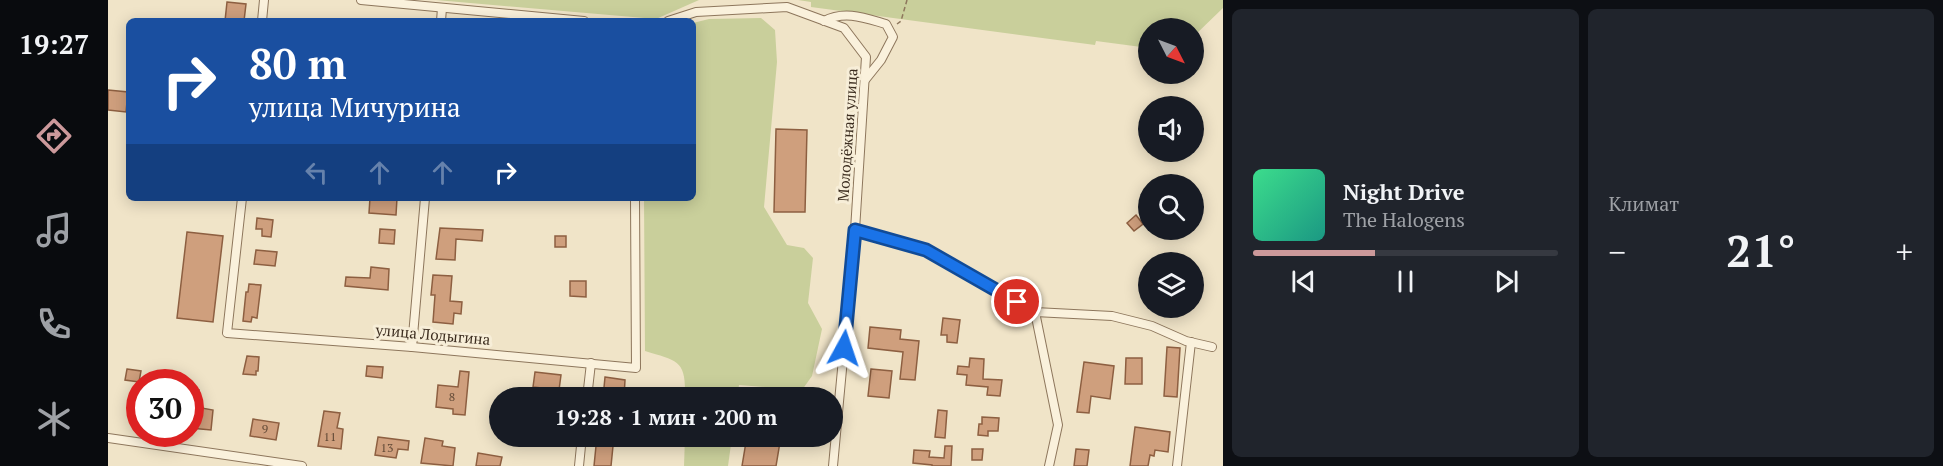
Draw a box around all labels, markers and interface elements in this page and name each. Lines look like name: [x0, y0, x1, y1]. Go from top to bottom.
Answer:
north arrow: [1138, 18, 1204, 84]
map controls: [1138, 18, 1204, 318]
text: 19:27: [19, 26, 89, 62]
text: 80 m: [249, 35, 347, 91]
icon: right: [150, 42, 228, 120]
street label: Молодёжная улица: [832, 67, 862, 202]
text: улица Мичурина: [249, 89, 461, 125]
button: sound: [1138, 96, 1204, 162]
icon: directions: [33, 115, 75, 157]
icon: left: [300, 156, 333, 189]
icon: ahead: [363, 156, 396, 189]
icon: ahead: [426, 156, 459, 189]
icon: right: [489, 156, 522, 189]
button: search: [1138, 174, 1204, 240]
text: Night Drive: [1343, 177, 1465, 206]
text: Климат: [1609, 190, 1679, 217]
text: The Halogens: [1343, 206, 1465, 233]
icon: music: [33, 209, 75, 251]
text: 21°: [1726, 220, 1795, 280]
text: −: [1609, 230, 1626, 273]
text: +: [1895, 230, 1913, 273]
button: layers: [1138, 252, 1204, 318]
icon: previous: [1287, 265, 1320, 298]
icon: pause: [1389, 265, 1422, 298]
icon: next: [1490, 265, 1523, 298]
pin: [991, 276, 1042, 327]
icon: arrive: [1000, 285, 1033, 318]
icon: phone: [33, 303, 75, 345]
position arrow: [812, 316, 876, 380]
street label: улица Лодыгина: [374, 319, 492, 349]
speed limit sign: 30: [126, 369, 204, 447]
house number: 8: [449, 389, 455, 404]
icon: climate: [33, 398, 75, 440]
text: 19:28 · 1 мин · 200 m: [555, 402, 777, 431]
house number: 9: [262, 421, 268, 436]
house number: 11: [324, 429, 336, 444]
house number: 13: [381, 440, 393, 455]

